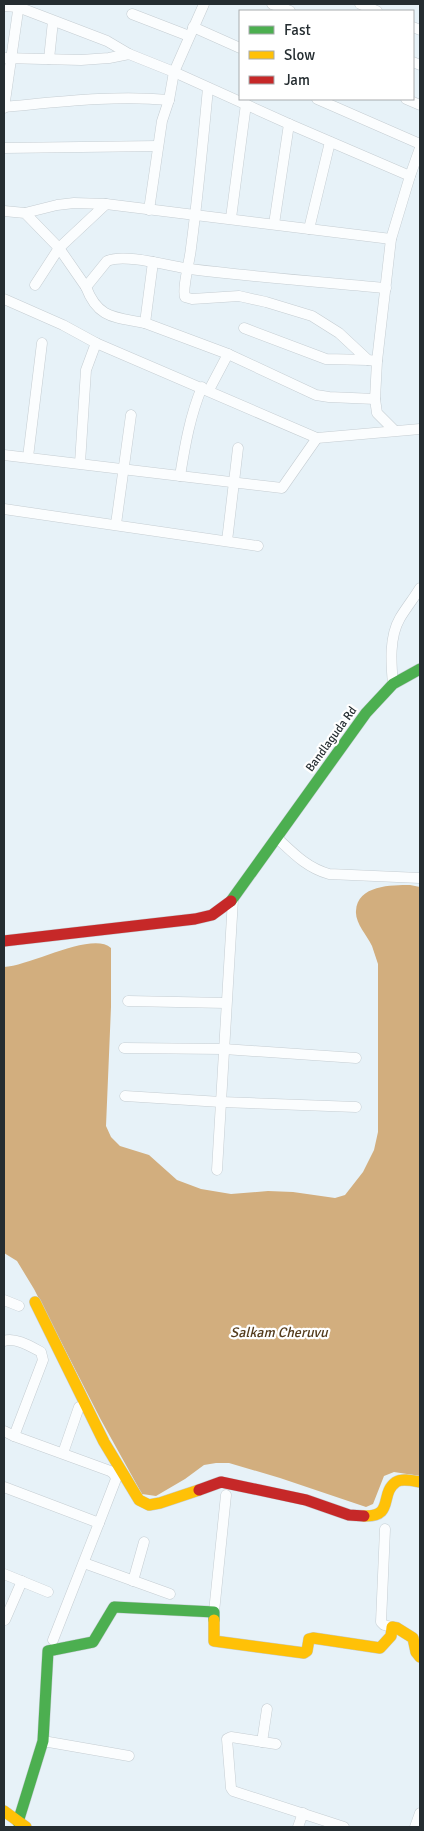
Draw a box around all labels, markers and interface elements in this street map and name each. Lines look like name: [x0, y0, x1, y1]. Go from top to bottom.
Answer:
legend: [239, 10, 414, 100]
text: Fast: [284, 21, 311, 39]
text: Slow: [284, 46, 315, 64]
text: Jam: [284, 71, 310, 89]
street label: Bandlaguda Rd: [303, 704, 360, 775]
water label: Salkam Cheruvu: [230, 1324, 329, 1341]

